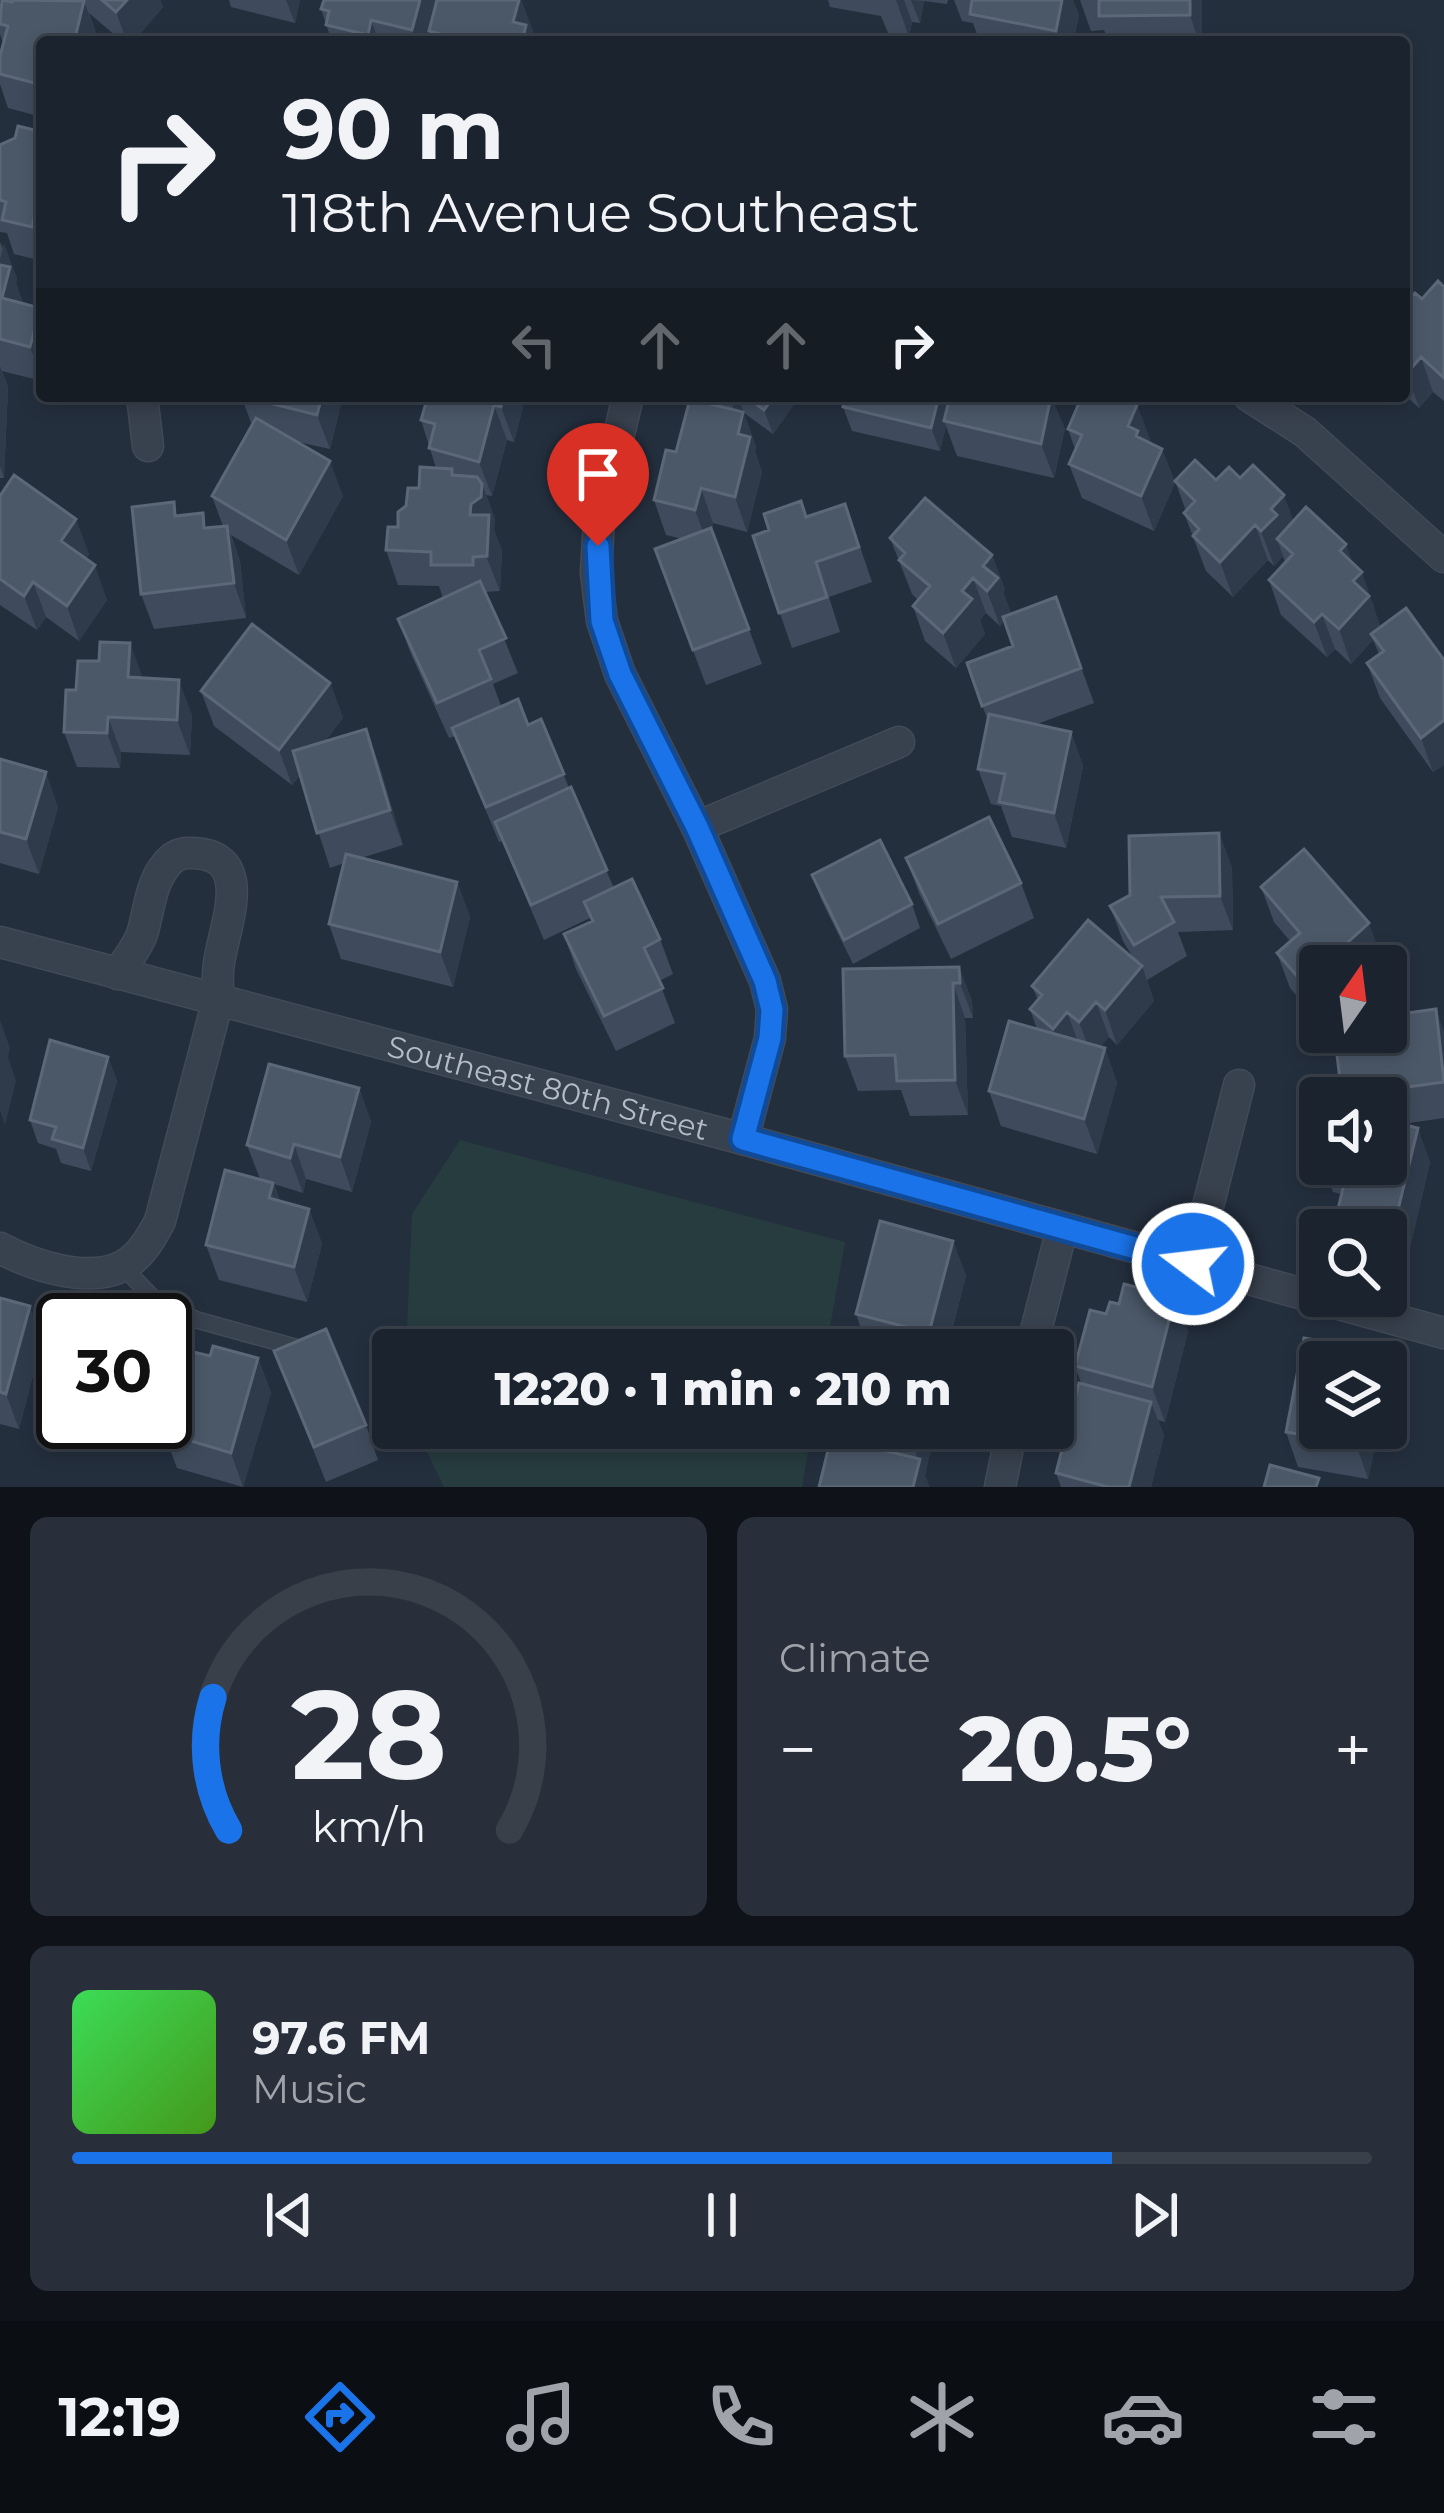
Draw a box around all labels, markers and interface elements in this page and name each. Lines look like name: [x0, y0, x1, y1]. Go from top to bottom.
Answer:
text: 90 m: [282, 78, 504, 180]
icon: right: [84, 84, 240, 240]
text: 118th Avenue Southeast: [282, 180, 920, 246]
icon: left: [501, 312, 567, 378]
icon: ahead: [627, 312, 693, 378]
icon: ahead: [753, 312, 819, 378]
icon: right: [879, 312, 945, 378]
pin: [547, 423, 649, 546]
icon: arrive: [565, 441, 631, 507]
north arrow: [1299, 945, 1407, 1053]
map controls: [1299, 945, 1407, 1449]
street label: Southeast 80th Street: [384, 1027, 712, 1148]
button: sound: [1299, 1077, 1407, 1185]
position arrow: [1130, 1201, 1256, 1327]
button: search: [1299, 1209, 1407, 1317]
speed limit sign: 30: [36, 1293, 192, 1449]
button: layers: [1299, 1341, 1407, 1449]
text: 12:20 · 1 min · 210 m: [494, 1361, 952, 1416]
text: Climate: [779, 1634, 931, 1682]
text: 28: [290, 1658, 446, 1810]
text: 20.5°: [960, 1694, 1191, 1804]
text: −: [779, 1709, 817, 1790]
text: +: [1334, 1709, 1372, 1790]
text: km/h: [311, 1799, 426, 1852]
text: 97.6 FM: [252, 2010, 431, 2065]
text: Music: [252, 2065, 367, 2113]
icon: previous: [256, 2182, 322, 2248]
icon: pause: [689, 2182, 755, 2248]
icon: next: [1122, 2182, 1188, 2248]
icon: directions: [298, 2375, 382, 2459]
icon: music: [499, 2375, 583, 2459]
icon: phone: [699, 2375, 783, 2459]
icon: climate: [900, 2375, 984, 2459]
icon: car: [1101, 2375, 1185, 2459]
icon: filters: [1302, 2375, 1386, 2459]
text: 12:19: [58, 2384, 181, 2450]

